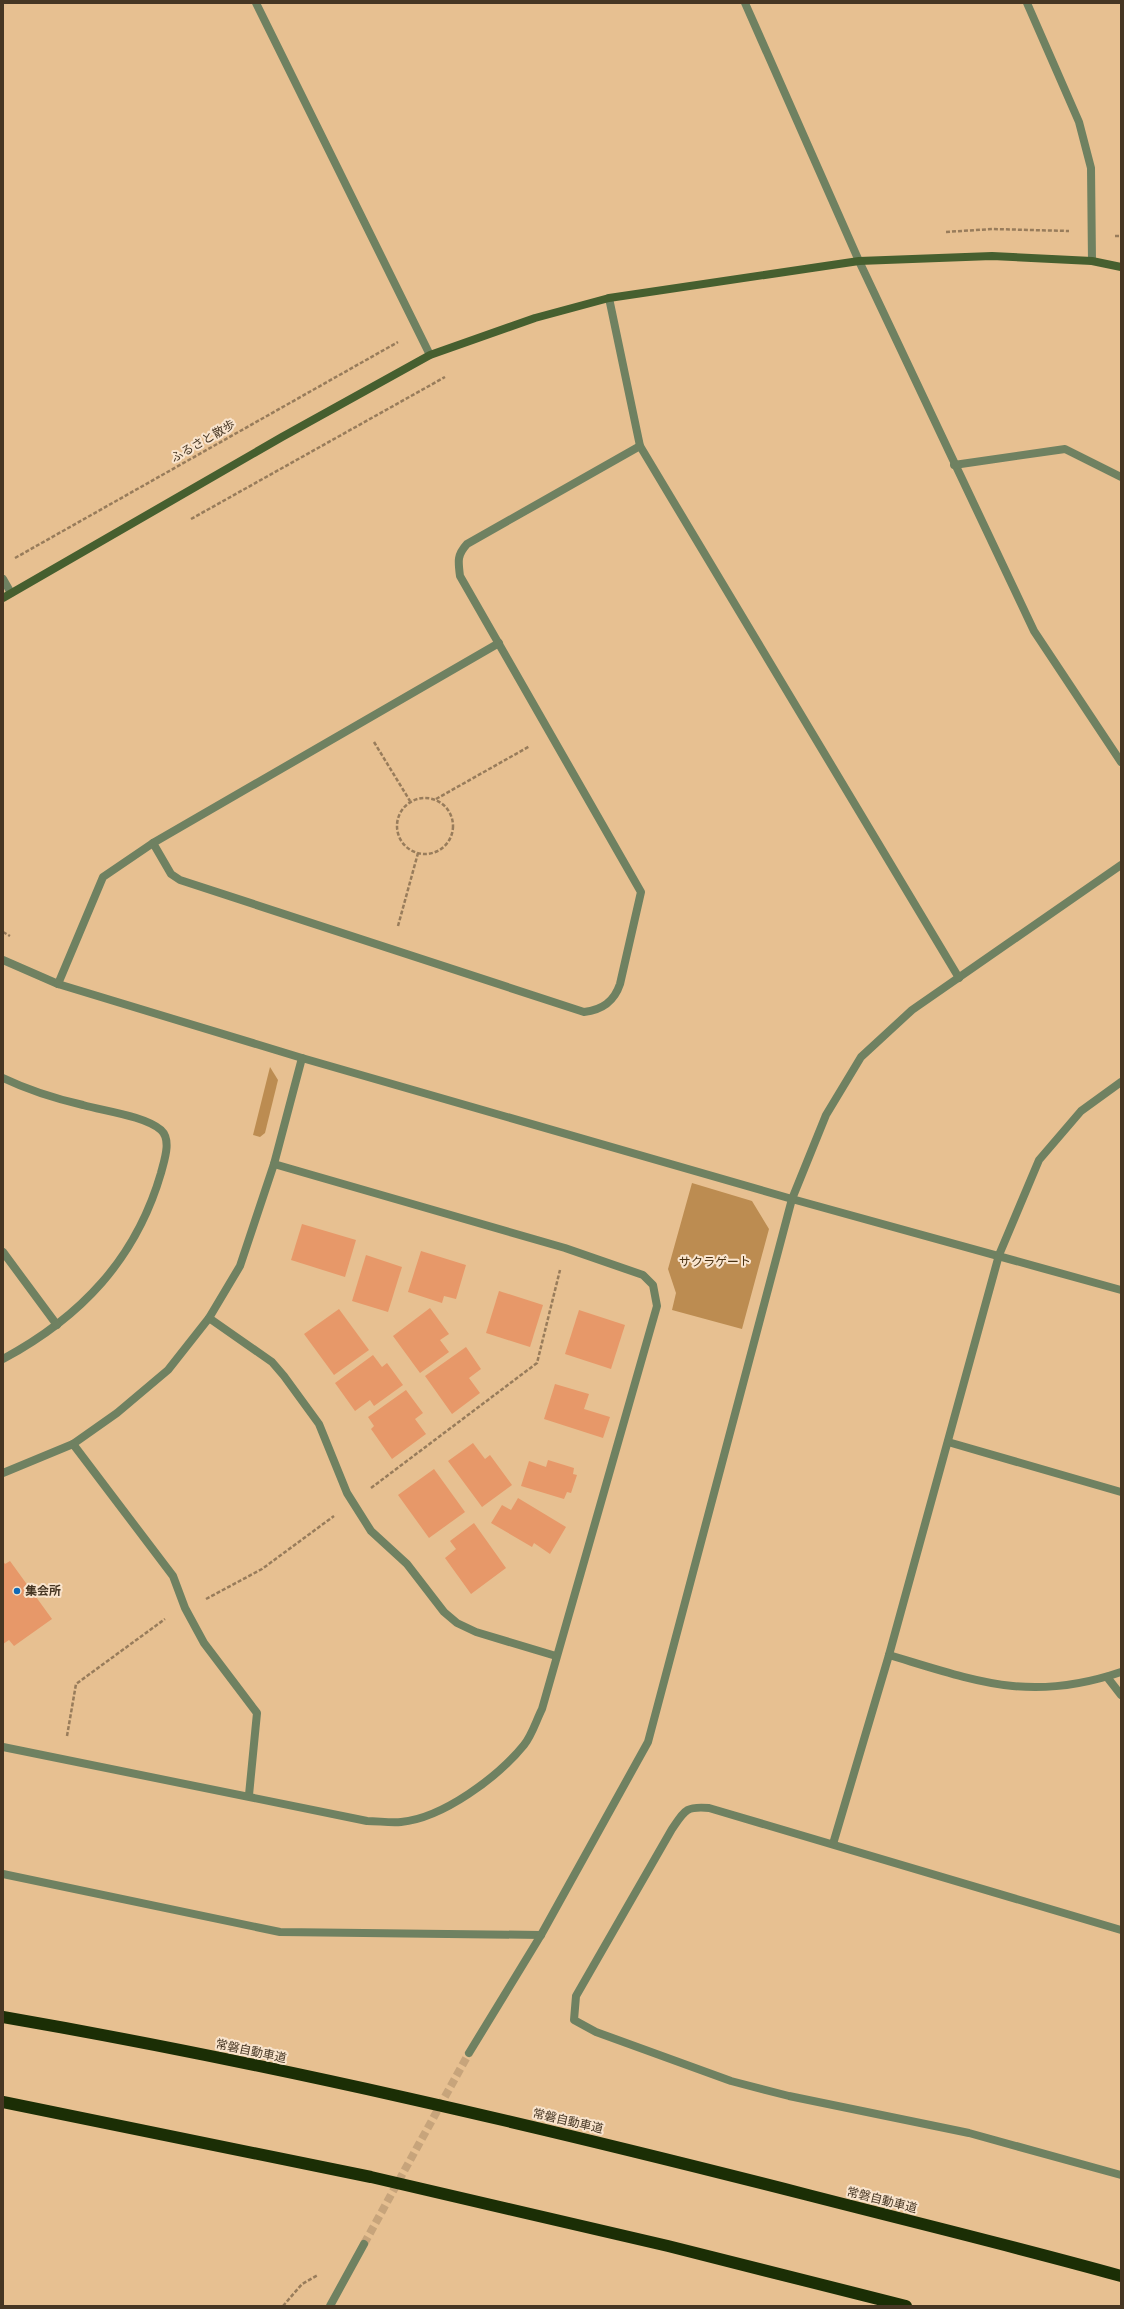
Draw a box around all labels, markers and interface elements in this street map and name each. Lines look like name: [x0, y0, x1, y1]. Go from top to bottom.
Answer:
street label: ふるさと散歩: [168, 417, 238, 465]
park label: サクラゲート: [679, 1255, 751, 1269]
place label: 集会所: [25, 1584, 61, 1598]
marker: 集会所: [12, 1586, 22, 1596]
street label: 常磐自動車道: [214, 2037, 288, 2065]
street label: 常磐自動車道: [531, 2106, 605, 2136]
street label: 常磐自動車道: [845, 2184, 919, 2216]

